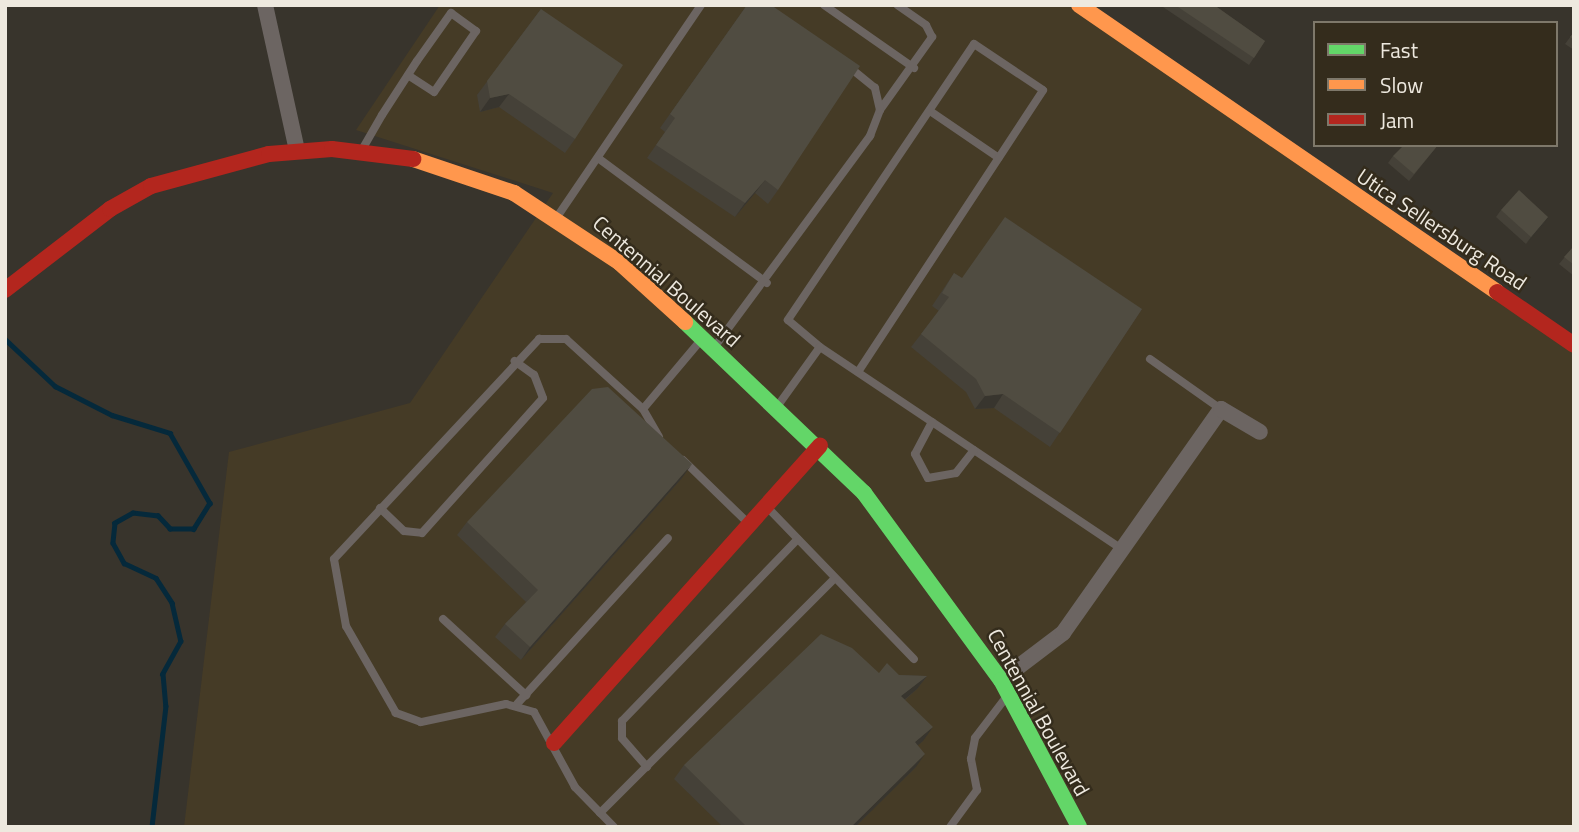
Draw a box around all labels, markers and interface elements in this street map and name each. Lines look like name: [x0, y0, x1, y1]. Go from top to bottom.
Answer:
legend: [1313, 21, 1558, 147]
text: Fast: [1380, 34, 1418, 66]
text: Slow: [1380, 69, 1423, 101]
text: Jam: [1380, 104, 1414, 136]
street label: Utica Sellersburg Road: [1352, 163, 1532, 295]
street label: Centennial Boulevard: [588, 210, 746, 352]
street label: Centennial Boulevard: [983, 624, 1095, 800]

